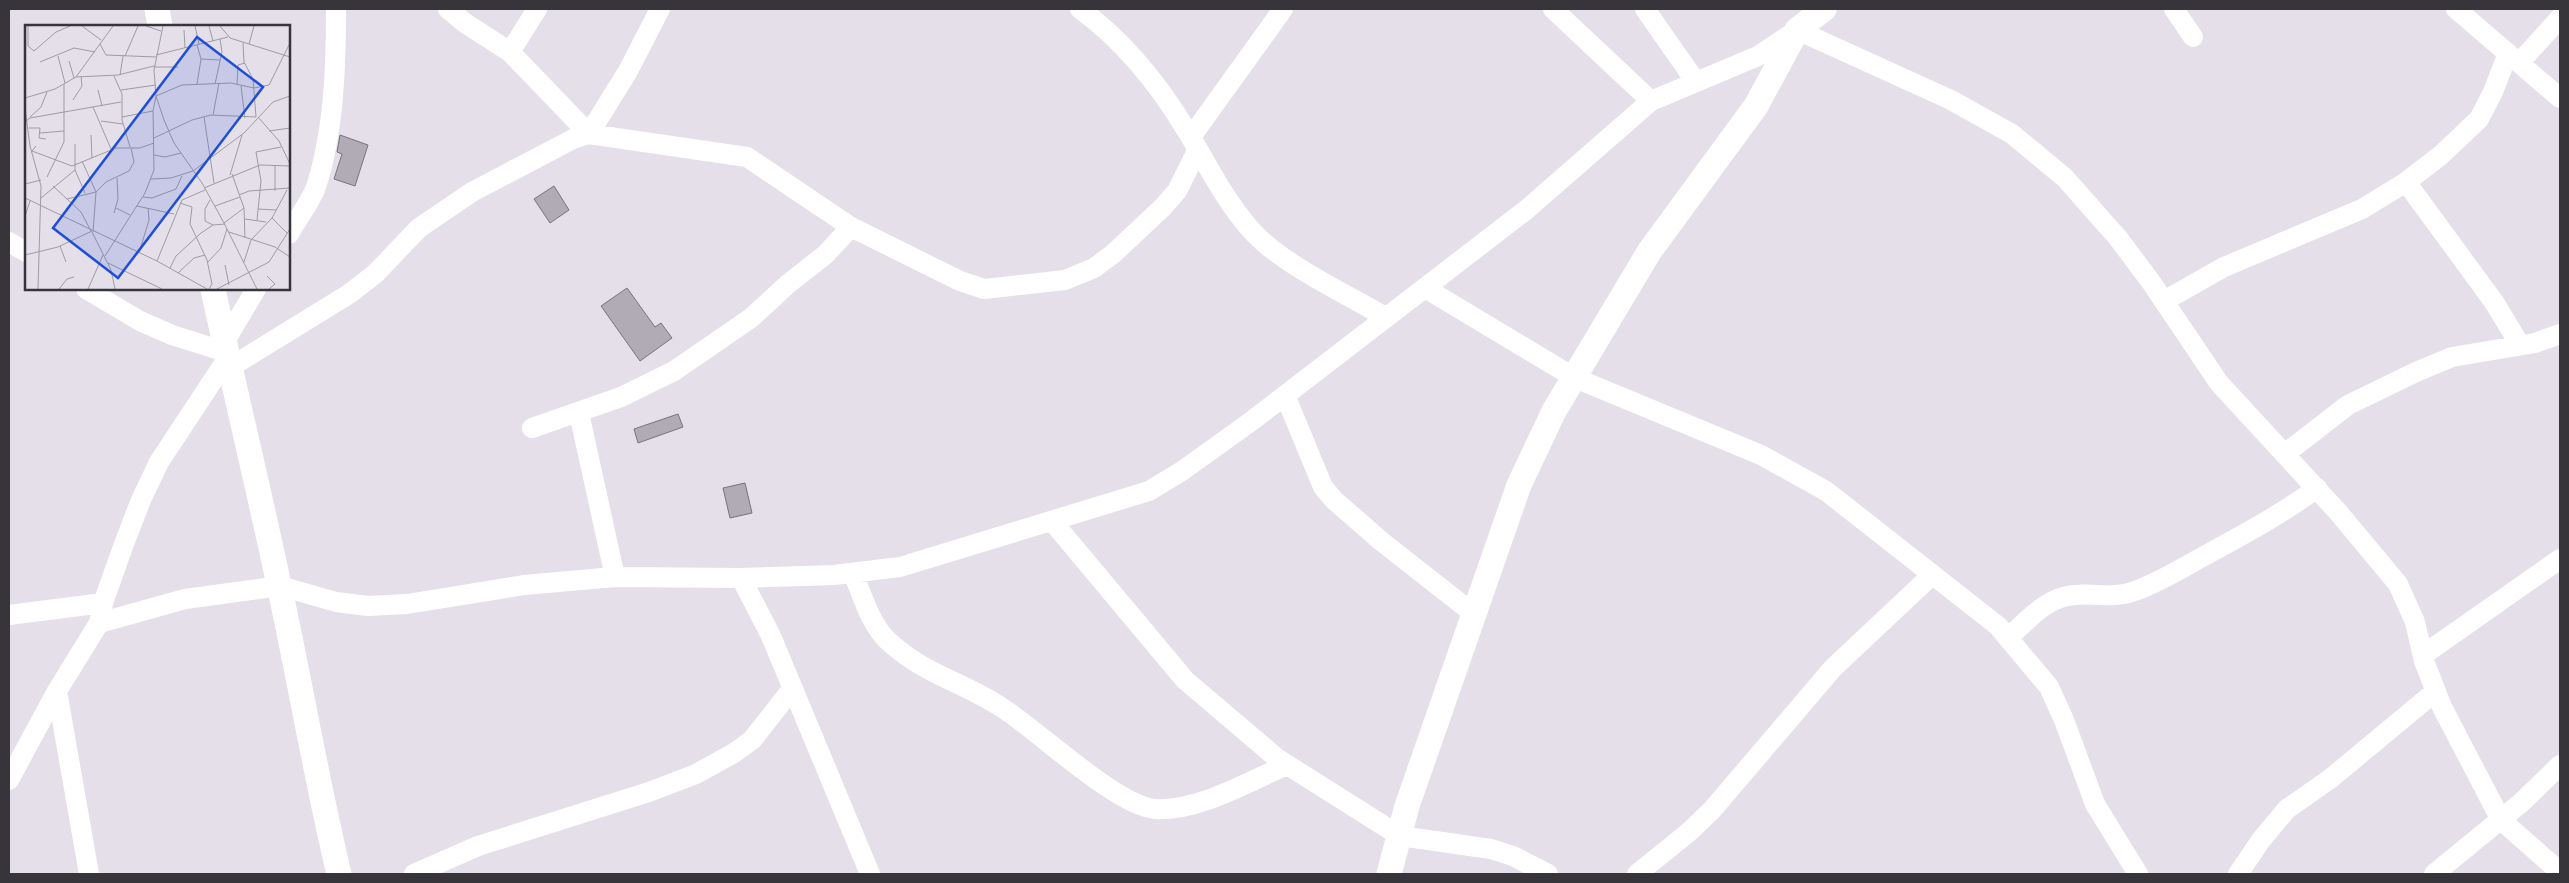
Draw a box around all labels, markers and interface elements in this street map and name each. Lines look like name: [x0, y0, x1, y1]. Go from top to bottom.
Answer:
inset map: [25, 25, 290, 290]

